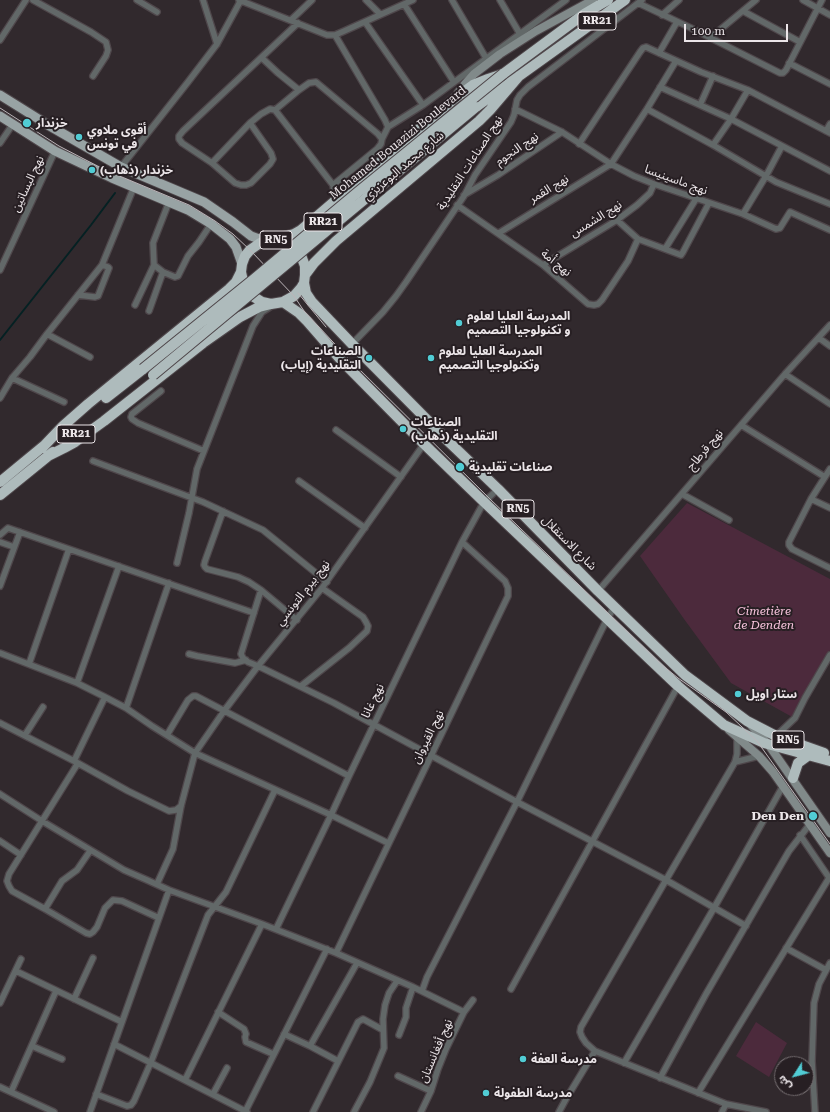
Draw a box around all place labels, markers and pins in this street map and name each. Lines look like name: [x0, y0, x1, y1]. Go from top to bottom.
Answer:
place label: خزندار: [36, 116, 67, 130]
marker: خزندار: [21, 117, 33, 129]
place label: أقوى ملاوي في تونس: [87, 123, 146, 151]
marker: أقوى ملاوي في تونس: [74, 132, 84, 142]
place label: خزندار (ذهاب): [100, 163, 173, 177]
marker: خزندار (ذهاب): [87, 165, 97, 175]
place label: المدرسة العليا لعلوم و تكنولوجيا التصميم: [467, 309, 571, 337]
marker: المدرسة العليا لعلوم و تكنولوجيا التصميم: [454, 318, 464, 328]
place label: الصناعات التقليدية (إياب): [281, 344, 361, 372]
place label: المدرسة العليا لعلوم وتكنولوجيا التصميم: [439, 344, 542, 372]
marker: الصناعات التقليدية (إياب): [364, 353, 374, 363]
marker: المدرسة العليا لعلوم وتكنولوجيا التصميم: [426, 353, 436, 363]
place label: الصناعات التقليدية (ذهاب): [411, 415, 498, 443]
marker: الصناعات التقليدية (ذهاب): [398, 424, 408, 434]
place label: صناعات تقليدية: [469, 460, 552, 474]
marker: صناعات تقليدية: [454, 461, 466, 473]
place label: ستار اويل: [746, 687, 797, 701]
marker: ستار اويل: [733, 689, 743, 699]
place label: Den Den: [751, 809, 804, 823]
marker: Den Den: [807, 810, 819, 822]
place label: مدرسة العفة: [531, 1052, 597, 1066]
marker: مدرسة العفة: [518, 1054, 528, 1064]
place label: مدرسة الطفولة: [494, 1086, 572, 1100]
marker: مدرسة الطفولة: [481, 1088, 491, 1098]

